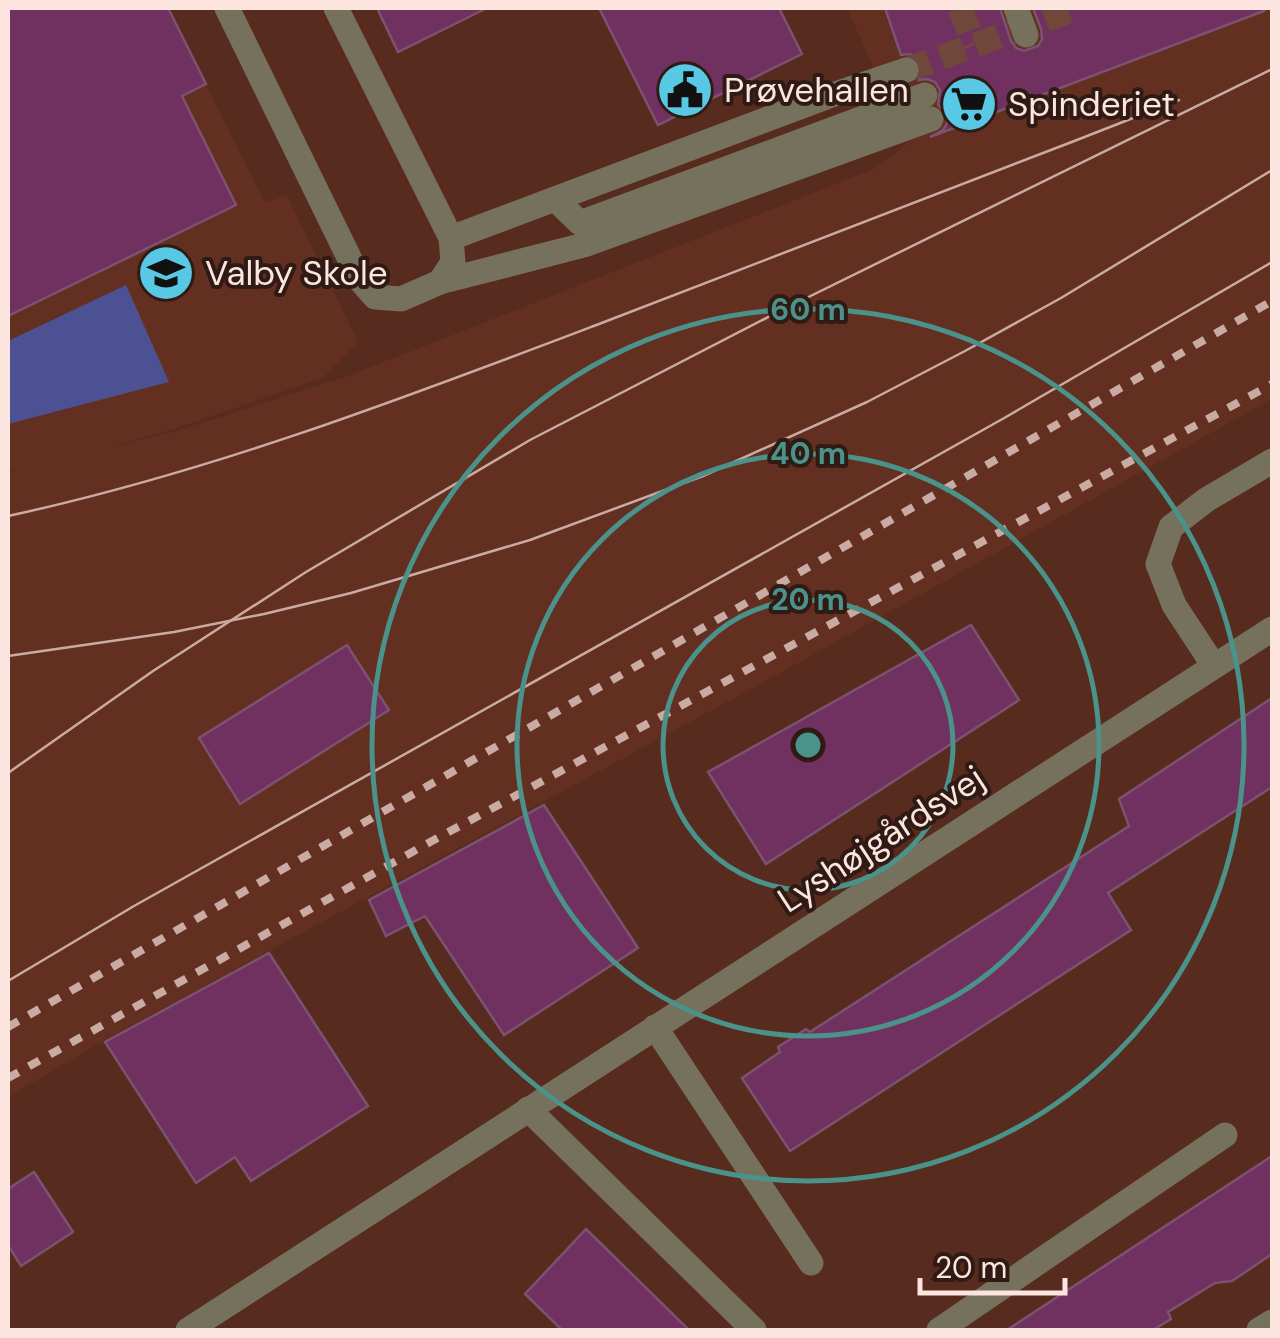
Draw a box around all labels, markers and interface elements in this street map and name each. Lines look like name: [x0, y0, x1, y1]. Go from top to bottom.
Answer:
public building icon: Prøvehallen: [655, 60, 715, 120]
place label: Prøvehallen: [724, 67, 909, 113]
supermarket icon: Spinderiet: [939, 74, 999, 134]
place label: Spinderiet: [1008, 81, 1175, 127]
school or university icon: Valby Skole: [136, 243, 196, 303]
place label: Valby Skole: [205, 250, 388, 296]
text: 60 m: [770, 290, 846, 329]
text: 40 m: [770, 434, 846, 473]
text: 20 m: [771, 580, 845, 619]
centre of rings: [790, 727, 826, 763]
street label: Lyshøjgårdsvej: [769, 755, 993, 923]
scale bar: [920, 1233, 1065, 1295]
text: 20 m: [935, 1248, 1007, 1287]

